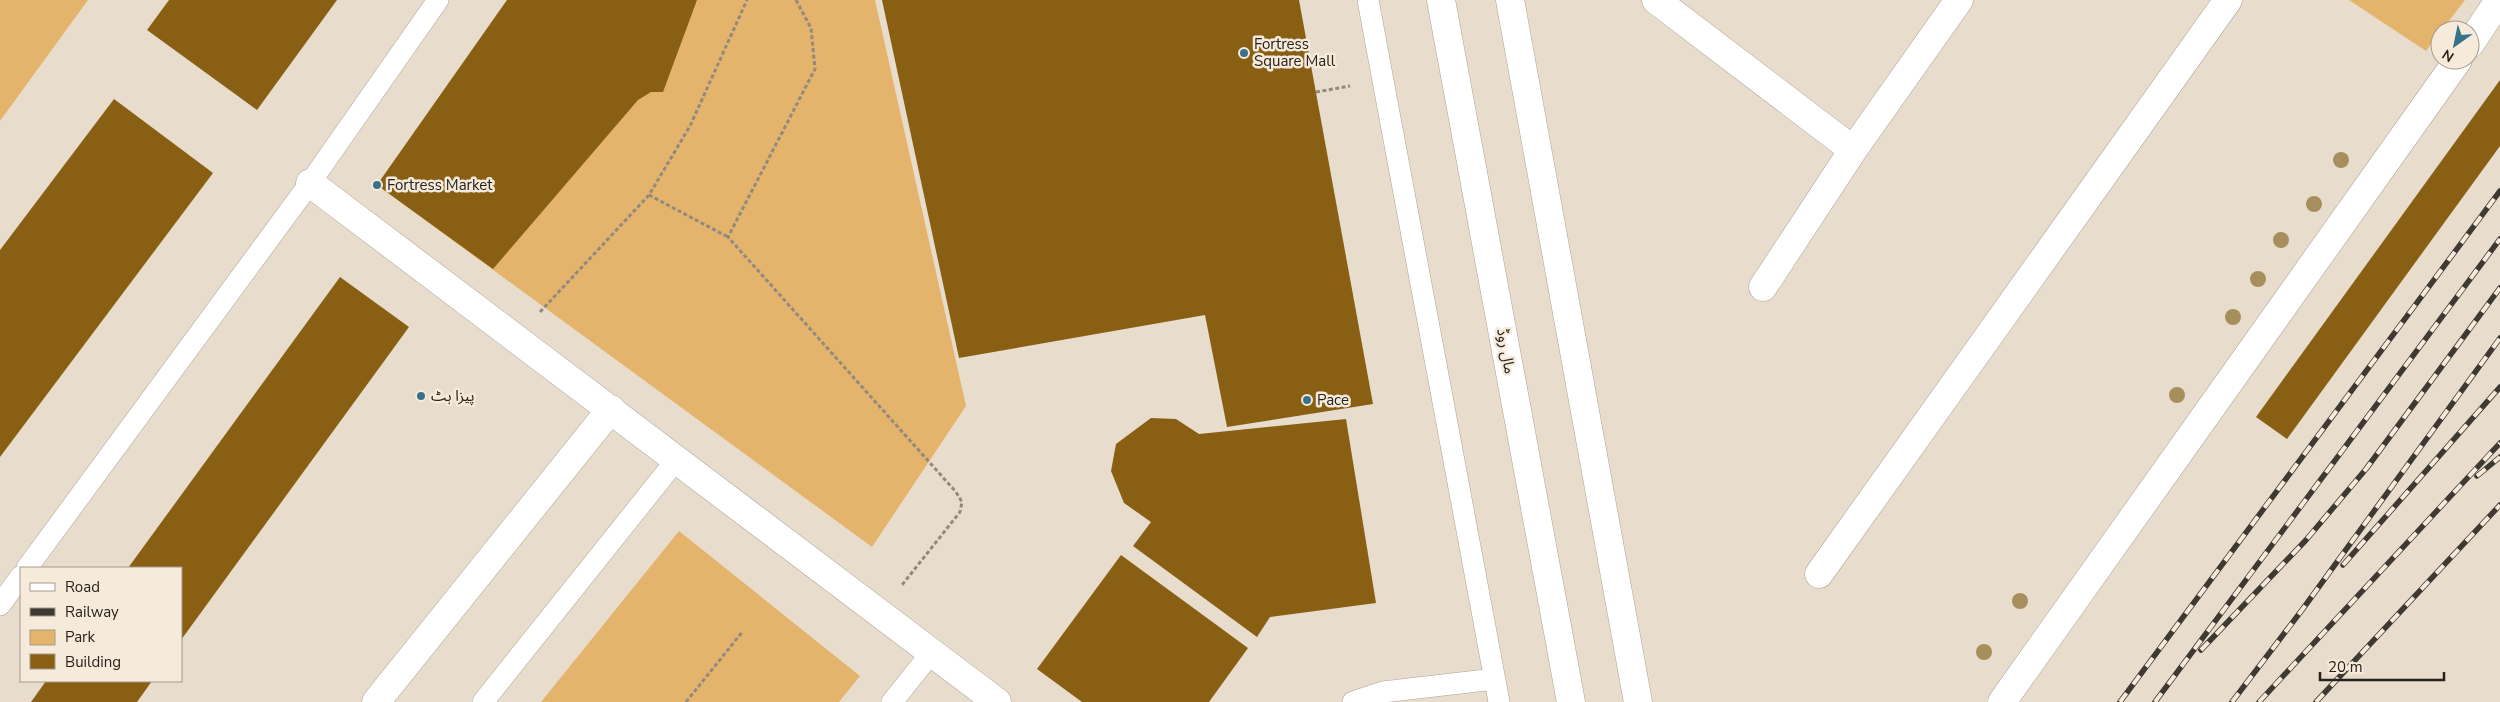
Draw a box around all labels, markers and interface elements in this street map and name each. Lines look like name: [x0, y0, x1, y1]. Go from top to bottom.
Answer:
north arrow: [2430, 20, 2480, 70]
place label: Fortress Square Mall: [1254, 34, 1336, 71]
text: N: [2439, 45, 2458, 66]
marker: Fortress Square Mall: [1238, 47, 1250, 59]
place label: Fortress Market: [387, 175, 493, 195]
marker: Fortress Market: [371, 179, 383, 191]
street label: مال روڈ: [1492, 327, 1520, 375]
place label: پیزا ہٹ: [431, 386, 475, 406]
marker: پیزا ہٹ: [415, 390, 427, 402]
place label: Pace: [1317, 390, 1349, 410]
marker: Pace: [1301, 394, 1313, 406]
legend: [20, 567, 182, 682]
text: Road: [65, 577, 100, 597]
text: Railway: [65, 602, 119, 622]
text: Park: [65, 627, 95, 647]
scale bar: [2320, 650, 2444, 682]
text: Building: [65, 652, 121, 672]
text: 20 m: [2328, 657, 2363, 677]

